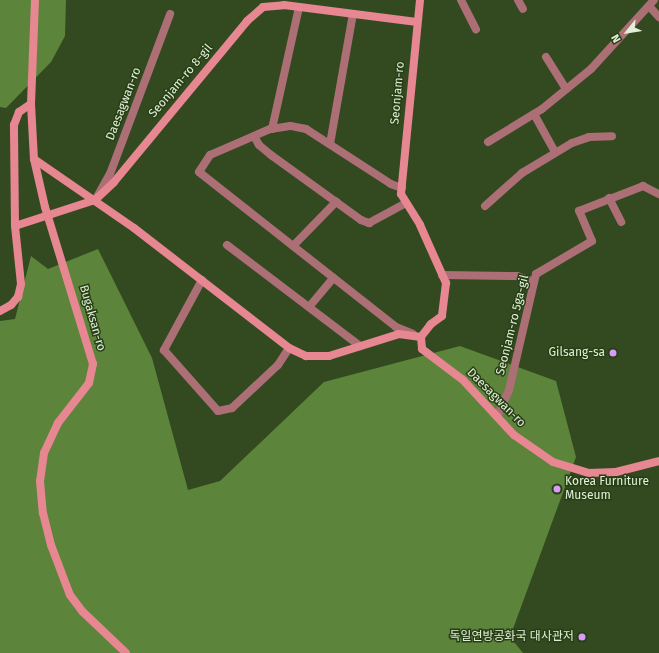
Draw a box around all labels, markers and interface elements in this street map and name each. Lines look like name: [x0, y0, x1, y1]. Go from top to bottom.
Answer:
north arrow: [607, 12, 647, 52]
text: N: [609, 32, 624, 45]
street label: Seonjam-ro 8-gil: [146, 41, 216, 121]
street label: Seonjam-ro: [388, 61, 408, 125]
street label: Daesagwan-ro: [103, 66, 145, 142]
street label: Seonjam-ro 5ga-gil: [494, 273, 532, 377]
street label: Bugaksan-ro: [76, 283, 108, 353]
place label: Gilsang-sa: [549, 346, 605, 360]
marker: Gilsang-sa: [608, 348, 618, 358]
street label: Daesagwan-ro: [464, 366, 528, 430]
place label: Korea Furniture Museum: [565, 475, 649, 503]
marker: Korea Furniture Museum: [552, 484, 562, 494]
place label: 독일연방공화국 대사관저: [449, 630, 574, 644]
marker: 독일연방공화국 대사관저: [577, 632, 587, 642]

